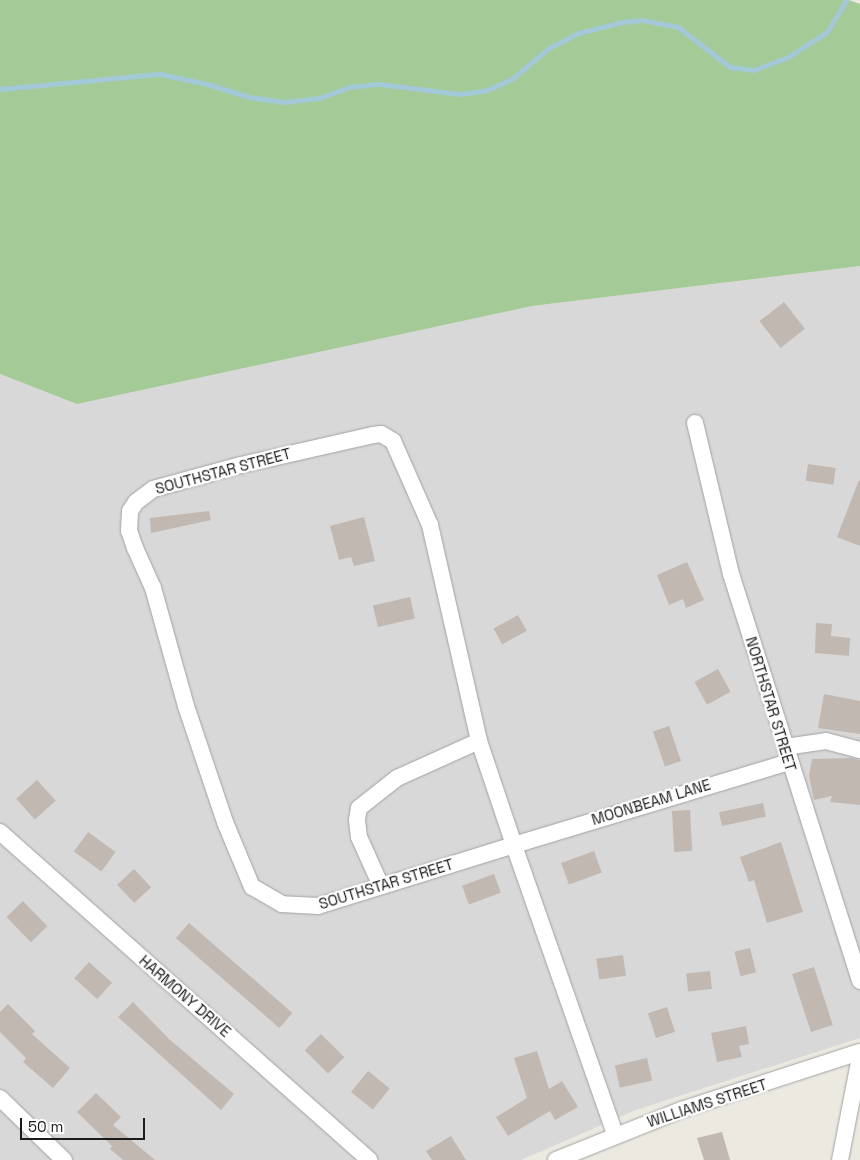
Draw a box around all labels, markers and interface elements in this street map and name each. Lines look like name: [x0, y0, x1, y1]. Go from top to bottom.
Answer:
street label: SOUTHSTAR STREET: [153, 444, 293, 498]
street label: NORTHSTAR STREET: [742, 634, 800, 774]
street label: MOONBEAM LANE: [589, 775, 713, 829]
street label: SOUTHSTAR STREET: [317, 855, 455, 913]
street label: HARMONY DRIVE: [135, 951, 235, 1041]
street label: WILLIAMS STREET: [645, 1075, 769, 1131]
scale bar: [22, 1108, 148, 1140]
text: 50 m: [28, 1117, 63, 1136]

